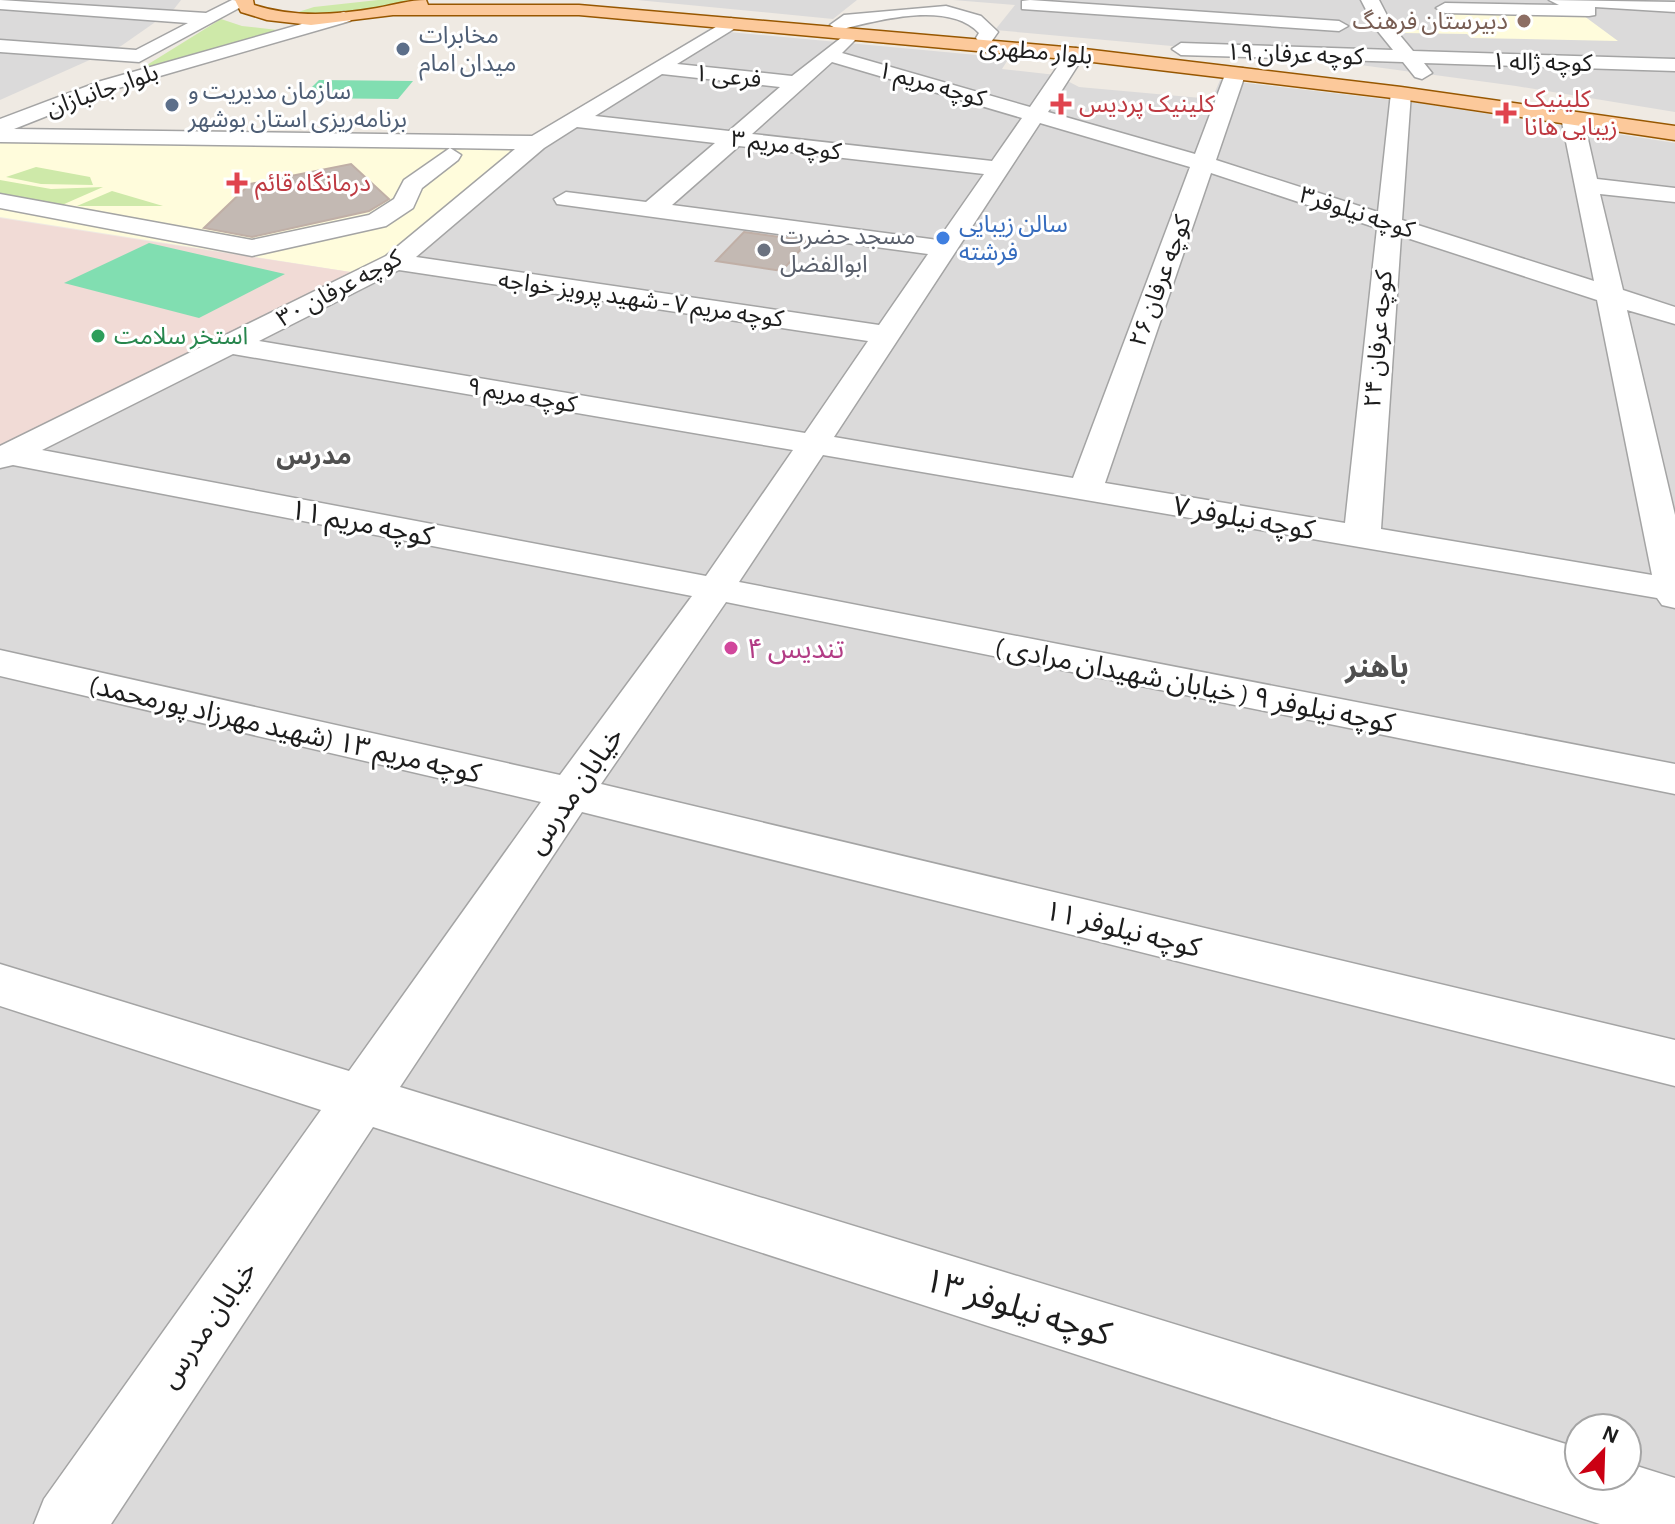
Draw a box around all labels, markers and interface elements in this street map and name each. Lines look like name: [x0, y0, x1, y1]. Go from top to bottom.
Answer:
place label: دبیرستان فرهنگ: [1353, 9, 1508, 35]
marker: دبیرستان فرهنگ: [1515, 12, 1533, 30]
place label: مخابرات میدان امام: [419, 24, 516, 81]
street label: بلوار مطهری: [978, 35, 1093, 70]
marker: مخابرات میدان امام: [394, 40, 412, 58]
street label: کوچه عرفان ۱۹: [1226, 41, 1365, 71]
street label: کوچه ژاله ۱: [1491, 50, 1594, 78]
street label: کوچه مریم ۱: [874, 58, 989, 116]
street label: بلوار جانبازان: [43, 61, 162, 122]
street label: فرعی ۱: [693, 62, 762, 93]
place label: سازمان مدیریت و برنامه‌ریزی استان بوشهر: [187, 80, 407, 133]
place label: کلینیک زیبایی هانا: [1524, 88, 1617, 141]
marker: کلینیک پردیس: [1050, 93, 1072, 115]
place label: کلینیک پردیس: [1079, 93, 1216, 119]
marker: سازمان مدیریت و برنامه‌ریزی استان بوشهر: [163, 96, 181, 114]
marker: کلینیک زیبایی هانا: [1495, 102, 1517, 124]
street label: کوچه مریم ۳: [729, 127, 843, 169]
place label: درمانگاه قائم: [255, 171, 371, 200]
marker: درمانگاه قائم: [226, 172, 248, 194]
street label: کوچه نیلوفر۳: [1296, 183, 1418, 245]
street label: کوچه عرفان ۲۶: [1126, 212, 1198, 351]
place label: سالن زیبایی فرشته: [959, 213, 1068, 266]
place label: مسجد حضرت ابوالفضل: [780, 225, 915, 278]
marker: سالن زیبایی فرشته: [934, 229, 952, 247]
marker: مسجد حضرت ابوالفضل: [755, 241, 773, 259]
street label: کوچه عرفان ۳۰: [273, 246, 408, 334]
street label: کوچه مریم ۷ - شهید پرویز خواجه: [496, 268, 786, 336]
street label: کوچه عرفان ۲۴: [1361, 268, 1399, 409]
place label: استخر سلامت: [114, 325, 248, 350]
marker: استخر سلامت: [89, 327, 107, 345]
street label: کوچه مریم ۹: [465, 375, 580, 422]
district label: مدرس: [276, 443, 352, 470]
street label: کوچه نیلوفر ۷: [1170, 493, 1317, 547]
street label: کوچه مریم ۱۱: [287, 496, 436, 558]
street label: کوچه نیلوفر ۹ ( خیابان شهیدان مرادی ): [992, 633, 1397, 741]
place label: تندیس ۴: [747, 636, 844, 665]
marker: تندیس ۴: [722, 639, 740, 657]
district label: باهنر: [1343, 653, 1409, 684]
street label: کوچه مریم ۱۳ (شهید مهرزاد پورمحمد): [85, 671, 484, 795]
street label: خیابان مدرس: [522, 723, 630, 860]
street label: کوچه نیلوفر ۱۱: [1041, 897, 1204, 965]
street label: خیابان مدرس: [155, 1257, 263, 1394]
street label: کوچه نیلوفر ۱۳: [919, 1263, 1116, 1356]
north arrow: [1563, 1412, 1643, 1492]
text: N: [1599, 1421, 1622, 1448]

